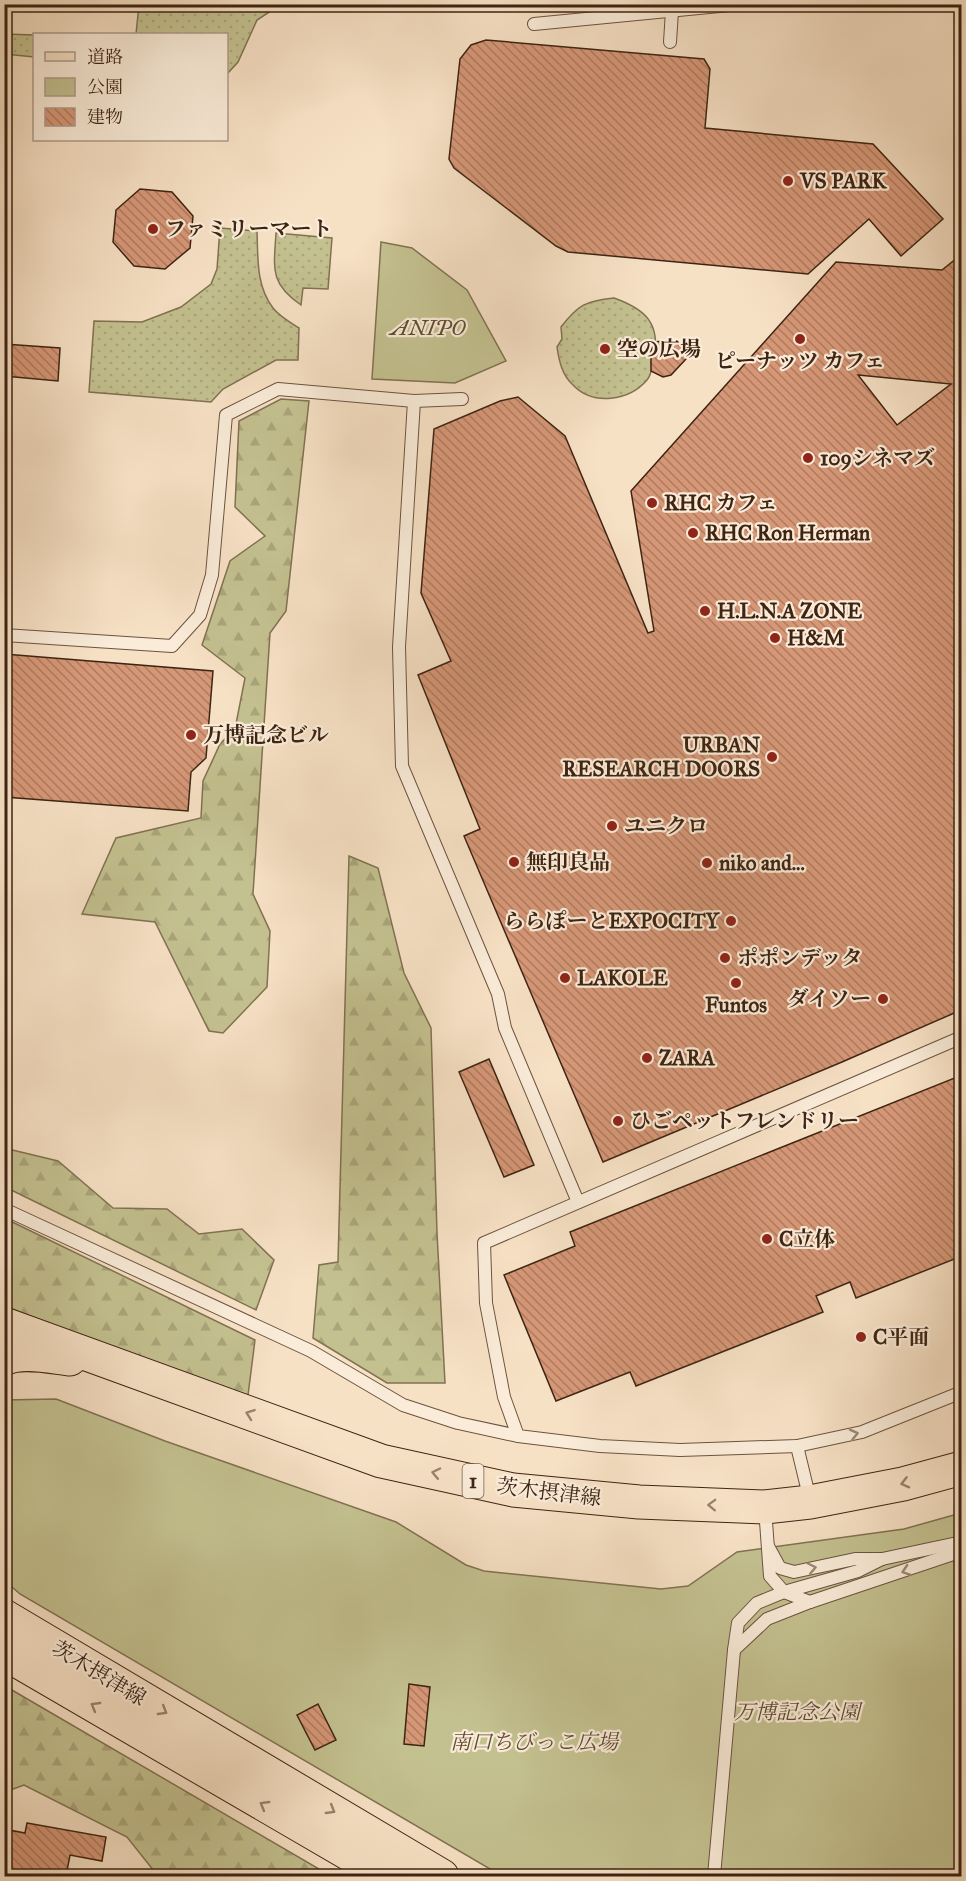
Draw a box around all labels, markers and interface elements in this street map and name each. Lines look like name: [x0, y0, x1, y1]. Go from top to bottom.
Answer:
legend: [33, 33, 228, 141]
text: 道路: [87, 46, 123, 68]
text: 公園: [87, 76, 123, 98]
text: 建物: [87, 106, 123, 128]
place label: VS PARK: [799, 168, 888, 194]
marker: VS PARK: [781, 174, 795, 188]
place label: ファミリーマート: [165, 216, 333, 242]
marker: ファミリーマート: [146, 222, 160, 236]
park label: ANIPO: [388, 315, 466, 341]
marker: ピーナッツ カフェ: [793, 332, 807, 346]
place label: 空の広場: [617, 336, 701, 362]
marker: 空の広場: [598, 342, 612, 356]
place label: ピーナッツ カフェ: [715, 348, 885, 374]
place label: 109シネマズ: [820, 445, 935, 471]
marker: 109シネマズ: [801, 451, 815, 465]
place label: RHC カフェ: [664, 490, 778, 516]
marker: RHC カフェ: [645, 496, 659, 510]
place label: RHC Ron Herman: [705, 520, 871, 546]
marker: RHC Ron Herman: [686, 526, 700, 540]
place label: H.L.N.A ZONE: [717, 598, 862, 624]
marker: H.L.N.A ZONE: [698, 604, 712, 618]
place label: H&M: [787, 625, 845, 651]
marker: H&M: [768, 631, 782, 645]
place label: 万博記念ビル: [203, 722, 329, 748]
marker: 万博記念ビル: [184, 728, 198, 742]
place label: URBAN RESEARCH DOORS: [562, 732, 760, 782]
marker: URBAN RESEARCH DOORS: [765, 750, 779, 764]
place label: ユニクロ: [624, 813, 708, 839]
marker: ユニクロ: [605, 819, 619, 833]
place label: 無印良品: [526, 849, 610, 875]
place label: niko and...: [719, 850, 805, 876]
marker: 無印良品: [507, 855, 521, 869]
marker: niko and...: [700, 856, 714, 870]
place label: ららぽーとEXPOCITY: [504, 908, 721, 934]
marker: ららぽーとEXPOCITY: [724, 914, 738, 928]
place label: ポポンデッタ: [737, 945, 863, 971]
marker: ポポンデッタ: [718, 951, 732, 965]
place label: LAKOLE: [577, 965, 668, 991]
marker: LAKOLE: [558, 971, 572, 985]
marker: Funtos: [729, 976, 743, 990]
place label: ダイソー: [787, 986, 871, 1012]
place label: Funtos: [705, 992, 767, 1018]
marker: ダイソー: [876, 992, 890, 1006]
place label: ZARA: [659, 1045, 716, 1071]
marker: ZARA: [640, 1051, 654, 1065]
place label: ひごペットフレンドリー: [630, 1108, 859, 1134]
marker: ひごペットフレンドリー: [611, 1114, 625, 1128]
place label: C立体: [779, 1226, 835, 1252]
marker: C立体: [760, 1232, 774, 1246]
place label: C平面: [873, 1324, 929, 1350]
marker: C平面: [854, 1330, 868, 1344]
one-way arrow: [245, 1408, 256, 1421]
one-way arrow: [849, 1428, 859, 1441]
road number: 1: [462, 1464, 484, 1498]
one-way arrow: [431, 1467, 441, 1480]
street label: 茨木摂津線: [495, 1473, 603, 1511]
one-way arrow: [900, 1476, 910, 1489]
one-way arrow: [708, 1499, 717, 1511]
one-way arrow: [807, 1563, 817, 1576]
one-way arrow: [901, 1564, 912, 1576]
street label: 茨木摂津線: [47, 1635, 151, 1711]
park label: 万博記念公園: [734, 1699, 863, 1725]
one-way arrow: [91, 1702, 101, 1713]
one-way arrow: [157, 1703, 167, 1715]
park label: 南口ちびっこ広場: [450, 1729, 620, 1755]
one-way arrow: [259, 1800, 270, 1812]
one-way arrow: [325, 1803, 335, 1815]

